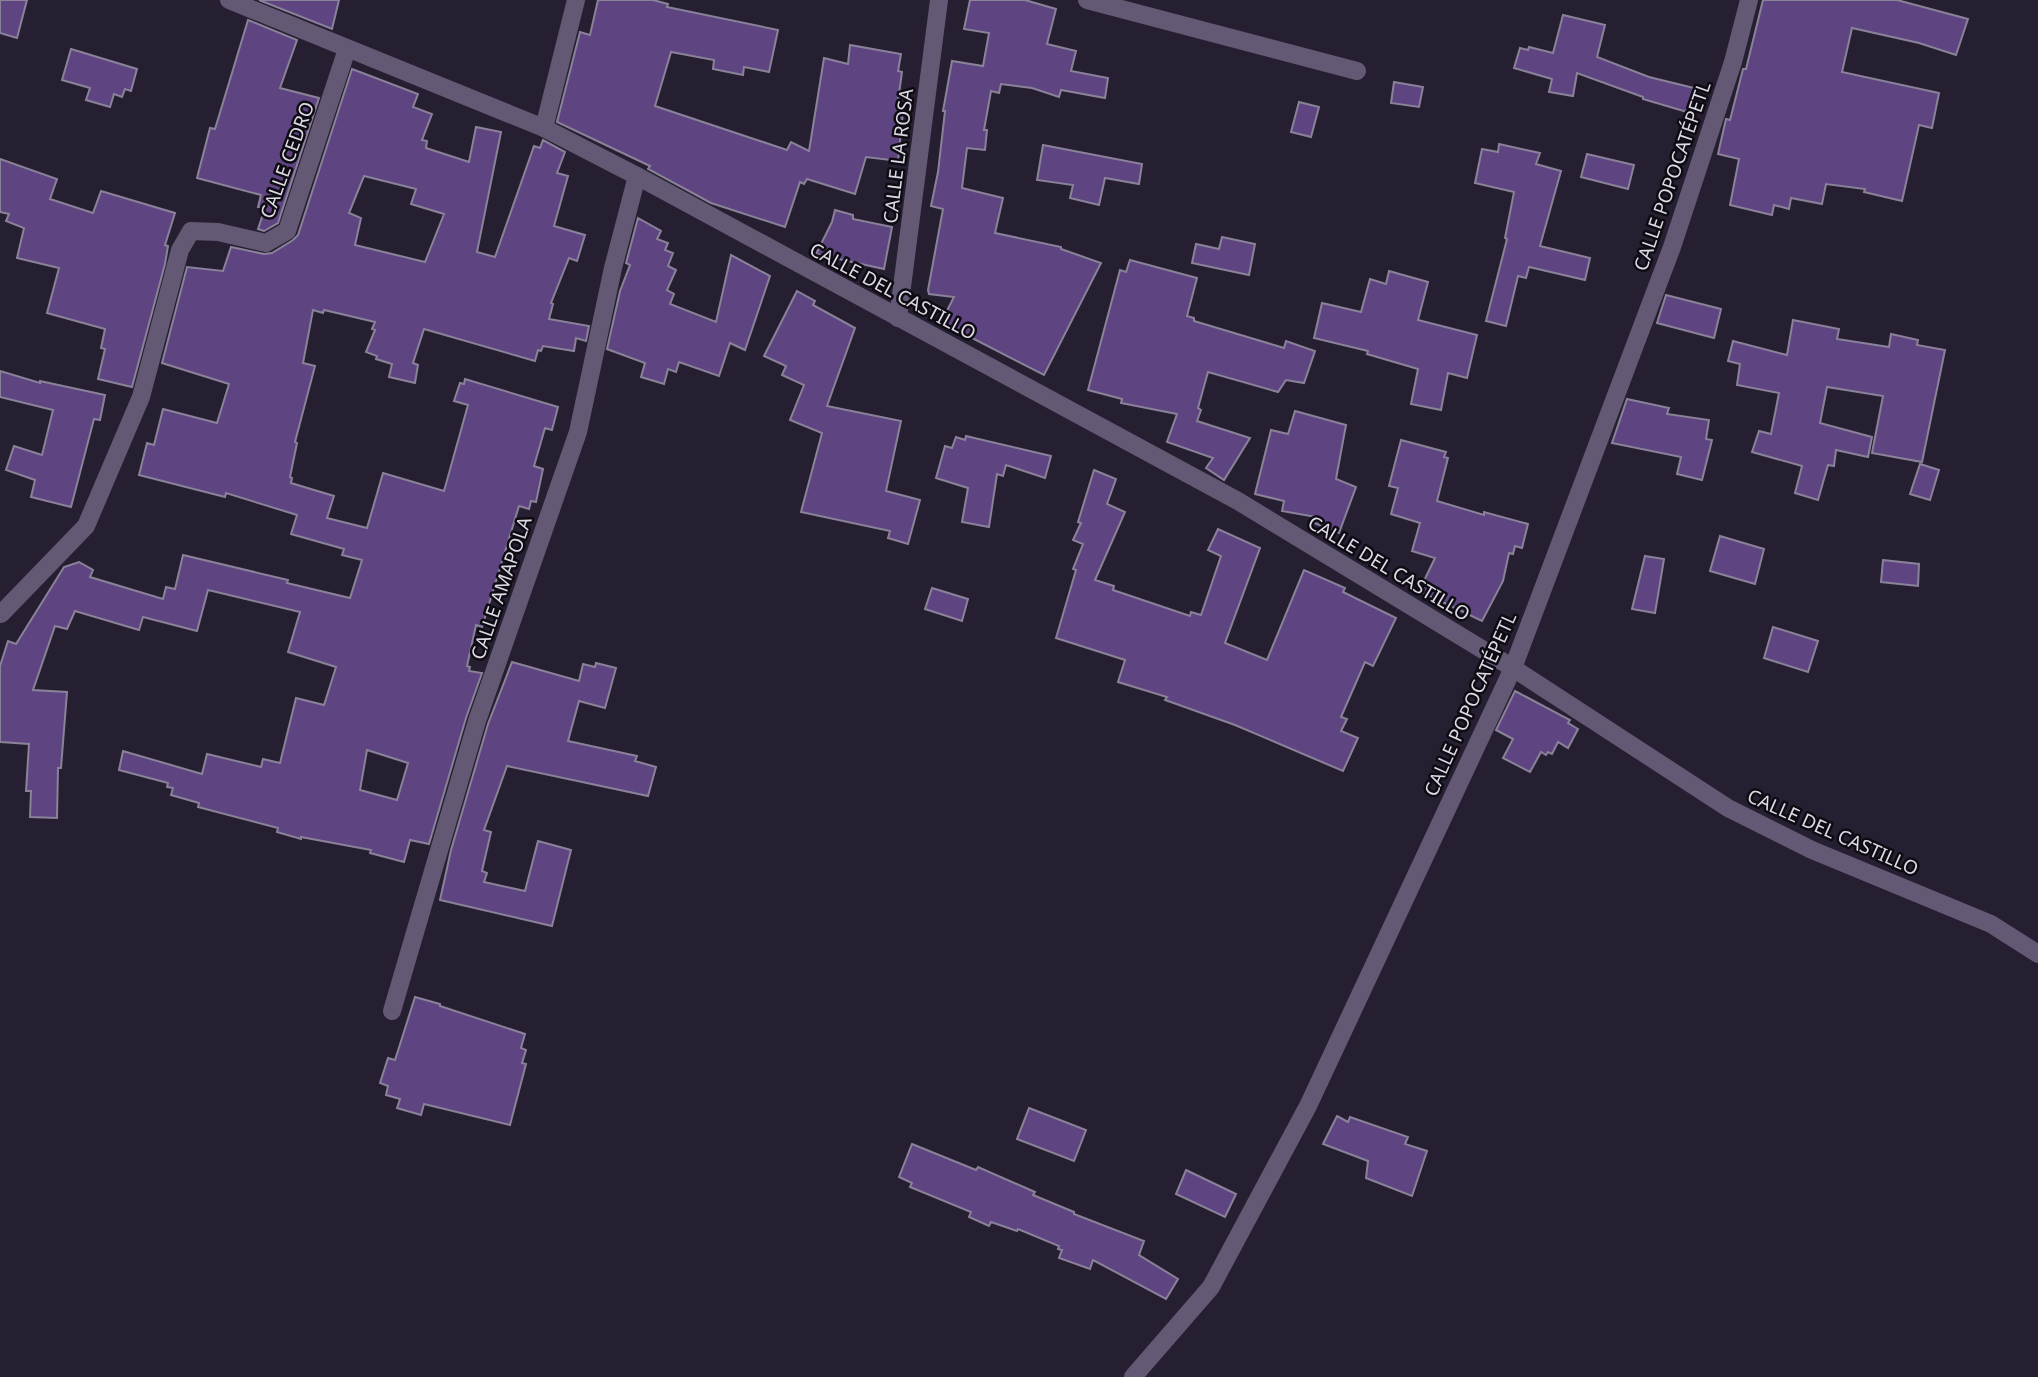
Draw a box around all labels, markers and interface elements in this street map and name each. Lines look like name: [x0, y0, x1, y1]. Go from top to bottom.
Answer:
street label: CALLE POPOCATÉPETL: [1627, 78, 1717, 274]
street label: CALLE LA ROSA: [877, 86, 919, 225]
street label: CALLE CEDRO: [254, 98, 320, 222]
street label: CALLE DEL CASTILLO: [805, 236, 981, 346]
street label: CALLE DEL CASTILLO: [1303, 509, 1475, 627]
street label: CALLE AMAPOLA: [464, 512, 538, 663]
street label: CALLE POPOCATÉPETL: [1418, 608, 1522, 800]
street label: CALLE DEL CASTILLO: [1743, 783, 1923, 881]

